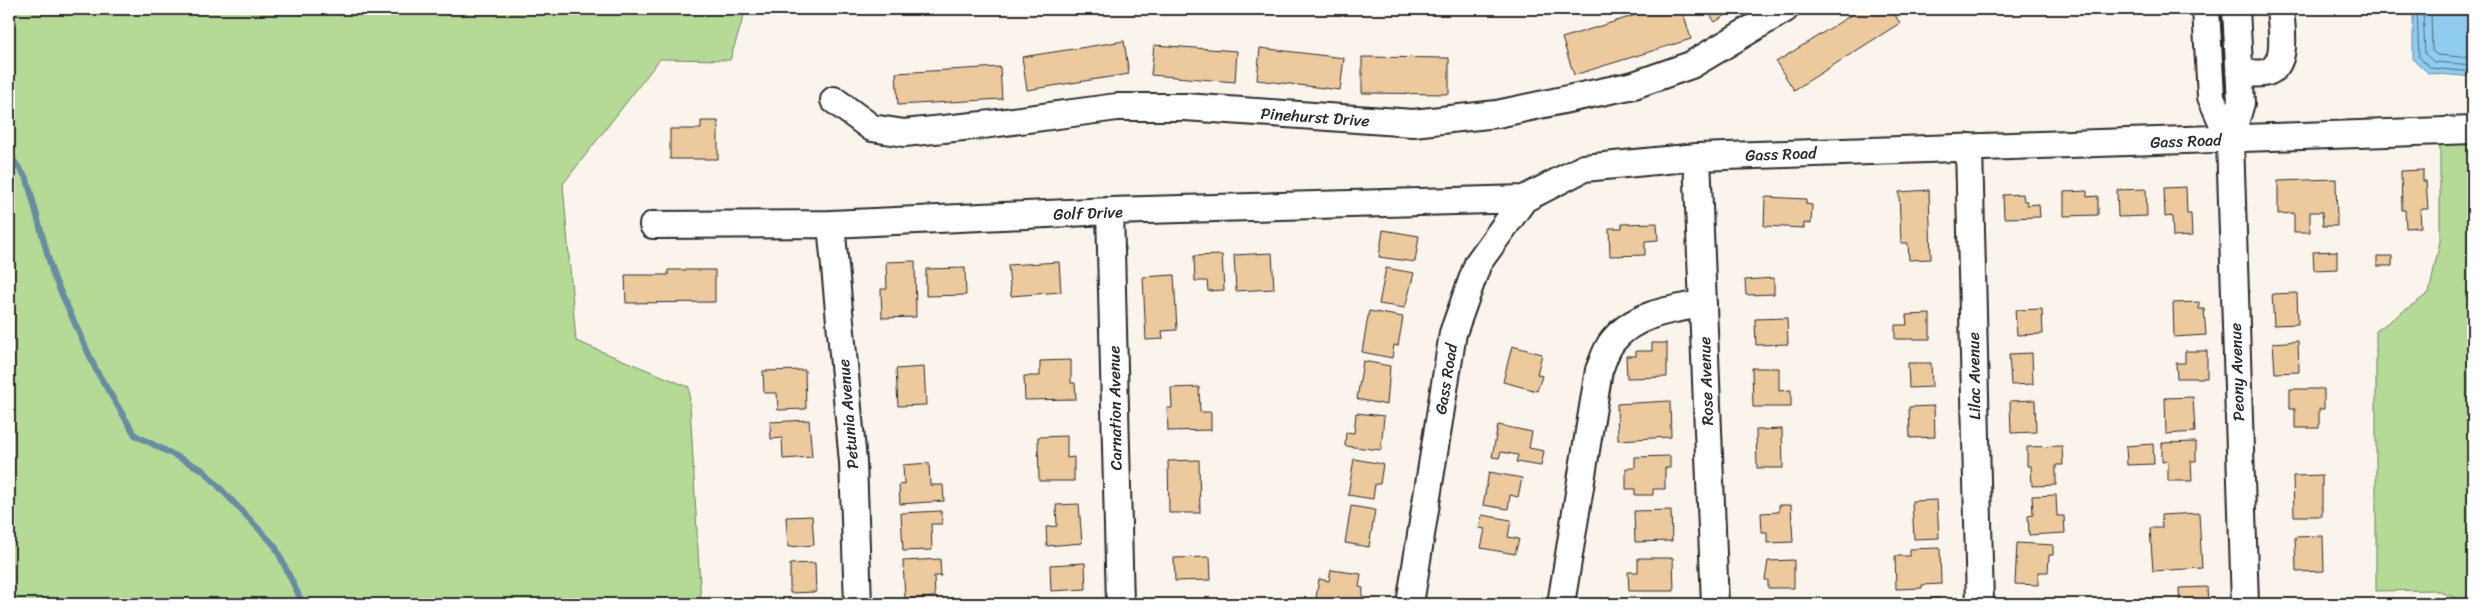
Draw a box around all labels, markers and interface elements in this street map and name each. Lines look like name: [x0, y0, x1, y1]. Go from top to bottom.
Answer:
street label: Pinehurst Drive: [1260, 99, 1370, 135]
street label: Gass Road: [2150, 125, 2224, 157]
street label: Gass Road: [1745, 138, 1819, 170]
street label: Golf Drive: [1053, 197, 1123, 229]
street label: Peony Avenue: [2221, 322, 2253, 422]
street label: Lilac Avenue: [1959, 332, 1989, 420]
street label: Rose Avenue: [1690, 336, 1722, 426]
street label: Gass Road: [1426, 340, 1466, 416]
street label: Carnation Avenue: [1099, 345, 1131, 471]
street label: Petunia Avenue: [829, 358, 867, 470]

